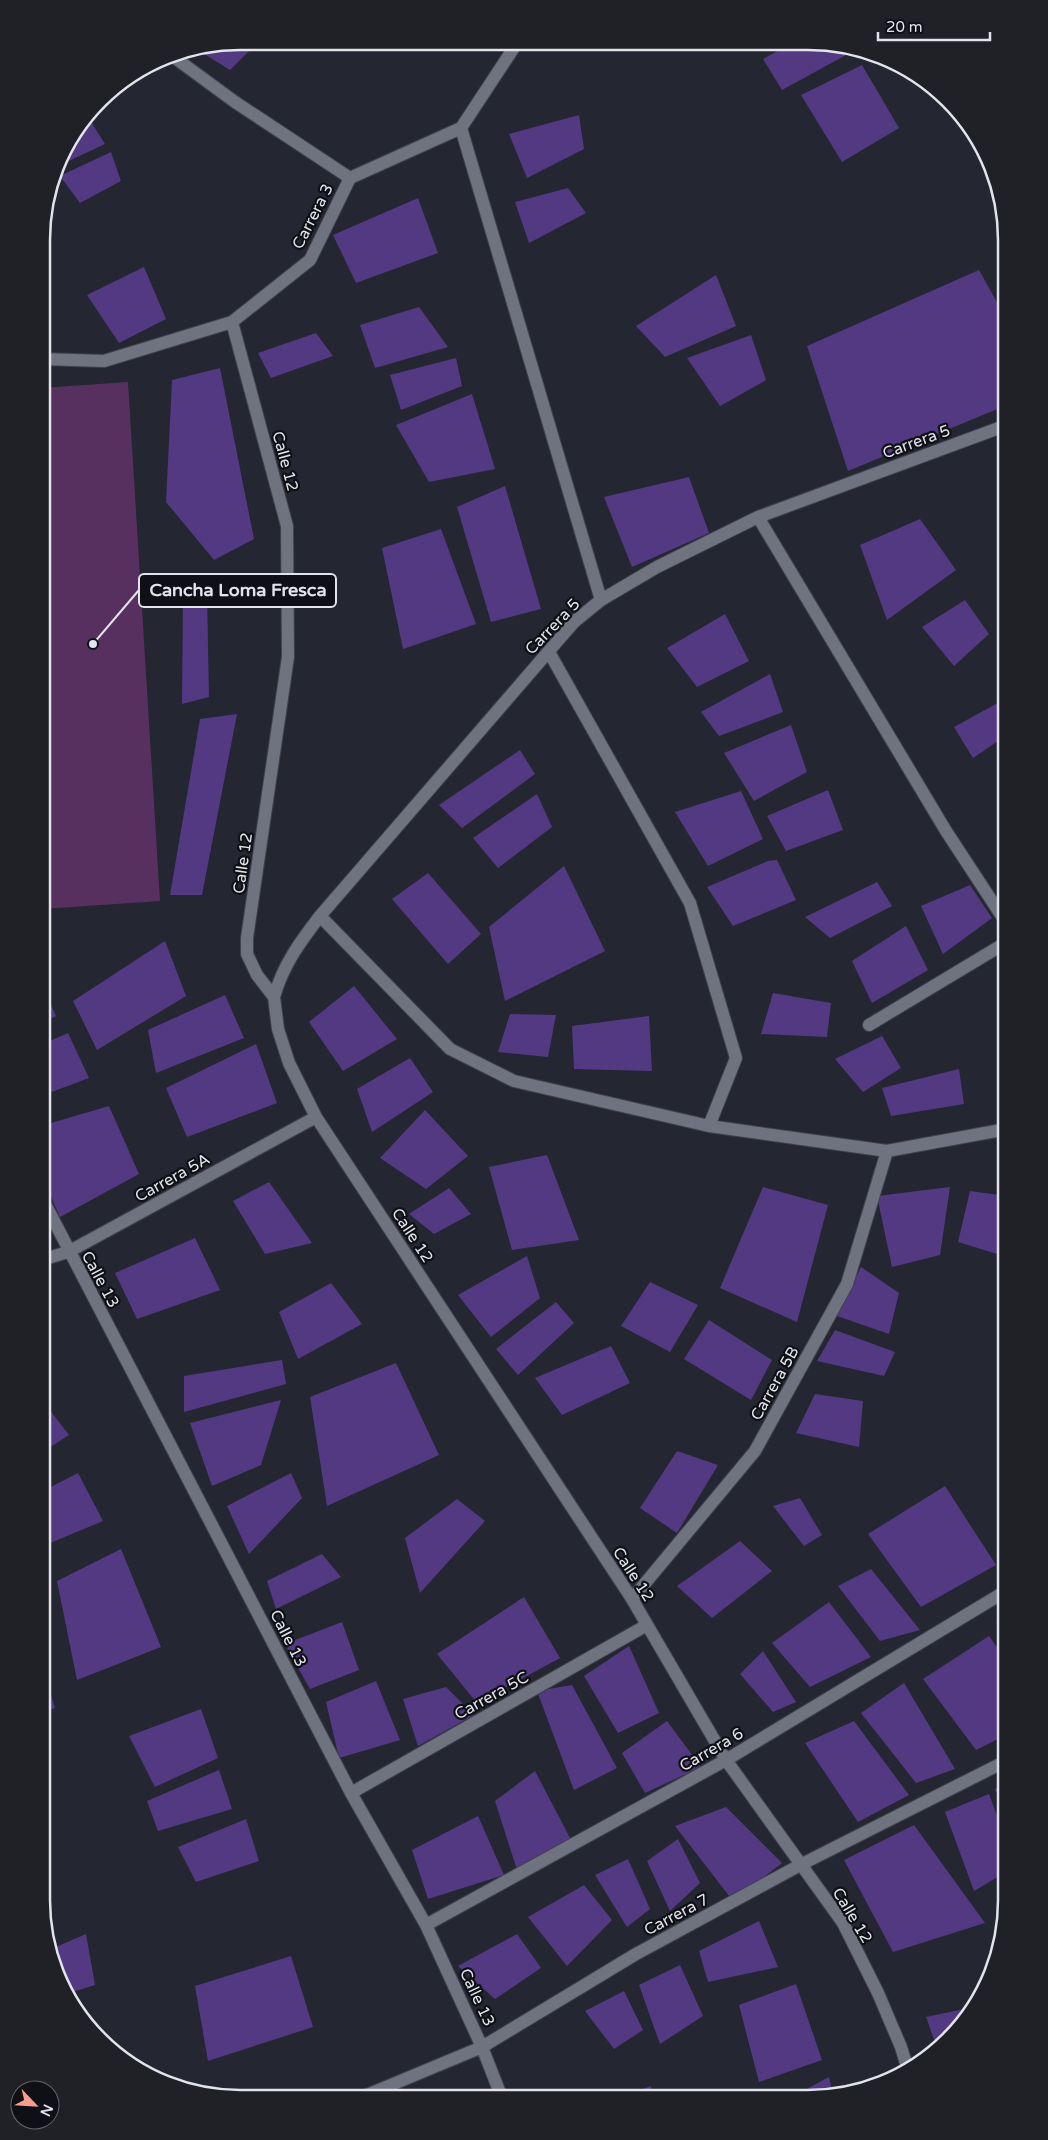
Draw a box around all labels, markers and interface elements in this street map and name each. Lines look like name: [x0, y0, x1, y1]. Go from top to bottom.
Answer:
scale bar: [878, 10, 990, 42]
text: 20 m: [886, 18, 923, 36]
street label: Carrera 3: [288, 180, 338, 252]
street label: Carrera 5: [880, 420, 953, 463]
street label: Calle 12: [267, 429, 303, 494]
callout: Cancha Loma Fresca: [139, 574, 336, 607]
text: Cancha Loma Fresca: [149, 579, 327, 601]
street label: Carrera 5: [521, 594, 584, 659]
street label: Calle 12: [229, 831, 257, 895]
street label: Carrera 5A: [132, 1149, 213, 1207]
street label: Calle 12: [387, 1204, 437, 1267]
street label: Calle 13: [77, 1248, 123, 1311]
street label: Carrera 5B: [746, 1343, 803, 1424]
street label: Calle 12: [608, 1543, 658, 1606]
street label: Calle 13: [265, 1607, 311, 1670]
street label: Carrera 5C: [451, 1667, 532, 1724]
street label: Carrera 6: [676, 1724, 747, 1776]
street label: Calle 12: [828, 1884, 877, 1947]
street label: Carrera 7: [641, 1890, 712, 1940]
street label: Calle 13: [455, 1965, 499, 2029]
north arrow: [10, 2080, 60, 2130]
text: N: [36, 2102, 56, 2119]

